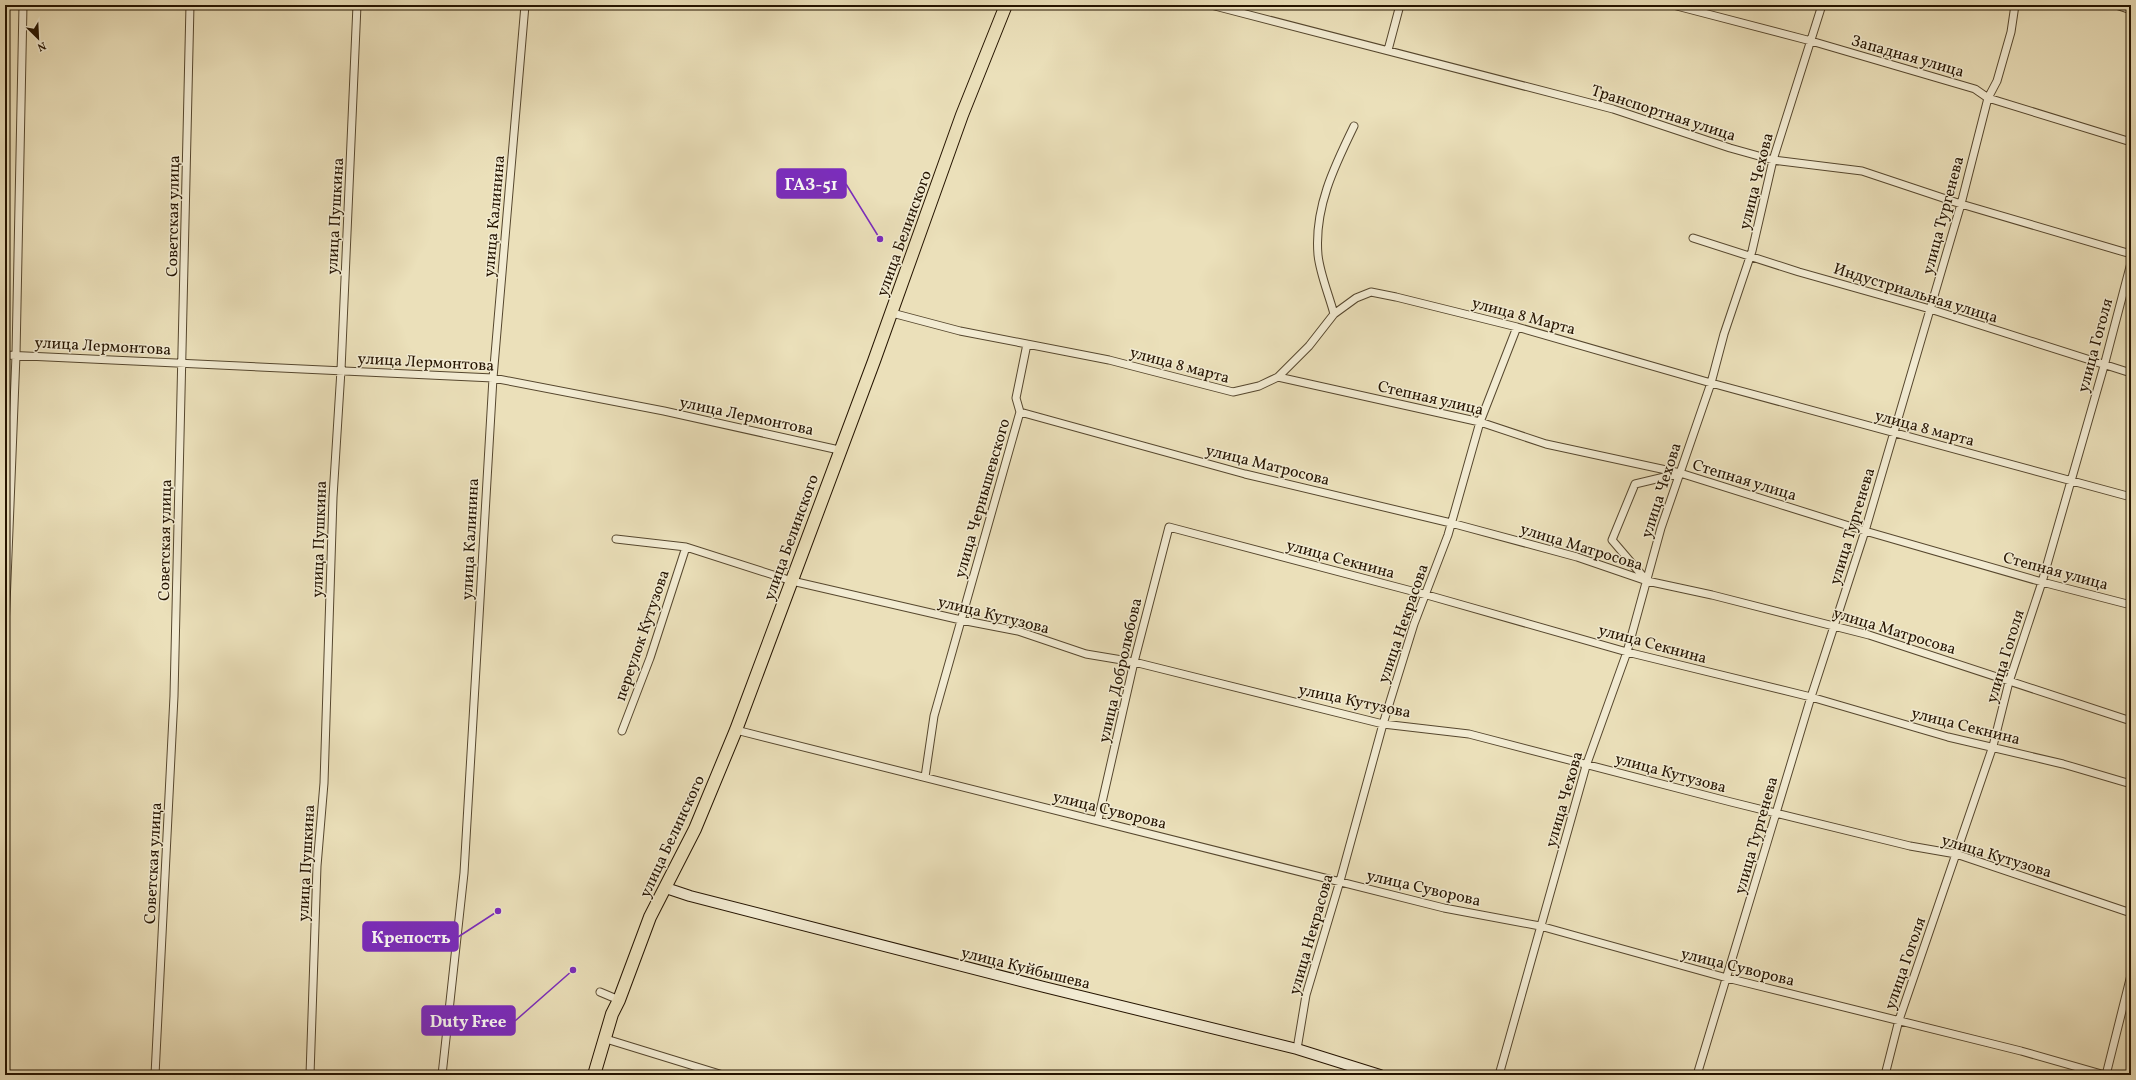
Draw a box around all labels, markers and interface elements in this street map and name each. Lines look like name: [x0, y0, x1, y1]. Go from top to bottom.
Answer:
north arrow: [18, 18, 58, 58]
street label: Западная улица: [1848, 30, 1967, 84]
text: N: [35, 37, 48, 54]
street label: Транспортная улица: [1588, 80, 1739, 148]
street label: улица Чехова: [1734, 131, 1780, 232]
street label: улица Калинина: [479, 154, 511, 278]
street label: улица Тургенева: [1918, 154, 1970, 277]
street label: Советская улица: [162, 155, 186, 277]
street label: улица Пушкина: [322, 157, 350, 275]
street label: улица Белинского: [872, 168, 938, 300]
callout: ГАЗ-51: [777, 169, 846, 198]
text: ГАЗ-51: [785, 174, 837, 197]
street label: Индустриальная улица: [1830, 258, 2000, 329]
street label: улица 8 Марта: [1469, 293, 1578, 341]
street label: улица Гоголя: [2073, 296, 2119, 395]
street label: улица Лермонтова: [34, 332, 172, 362]
street label: улица 8 марта: [1127, 342, 1232, 390]
street label: улица Лермонтова: [357, 348, 495, 378]
street label: Степная улица: [1375, 376, 1486, 422]
street label: улица Лермонтова: [677, 392, 816, 442]
street label: улица 8 марта: [1872, 405, 1977, 453]
street label: улица Чернышевского: [950, 416, 1016, 581]
street label: улица Матросова: [1203, 440, 1332, 492]
street label: улица Чехова: [1636, 440, 1688, 541]
street label: Степная улица: [1689, 455, 1799, 507]
street label: улица Тургенева: [1825, 465, 1881, 588]
street label: улица Белинского: [759, 472, 825, 604]
street label: улица Калинина: [457, 477, 485, 601]
street label: Советская улица: [154, 479, 178, 601]
street label: улица Пушкина: [307, 480, 333, 598]
street label: улица Матросова: [1517, 519, 1646, 577]
street label: улица Секнина: [1284, 535, 1397, 585]
street label: Степная улица: [2000, 547, 2111, 597]
street label: улица Некрасова: [1373, 561, 1435, 686]
street label: переулок Кутузова: [610, 567, 676, 704]
street label: улица Кутузова: [935, 591, 1052, 640]
street label: улица Добролюбова: [1094, 596, 1148, 745]
street label: улица Матросова: [1830, 603, 1959, 661]
street label: улица Гоголя: [1981, 607, 2031, 706]
street label: улица Секнина: [1596, 620, 1709, 670]
street label: улица Кутузова: [1296, 679, 1413, 725]
street label: улица Секнина: [1909, 703, 2022, 751]
street label: улица Чехова: [1541, 749, 1589, 850]
street label: улица Кутузова: [1612, 749, 1729, 799]
street label: улица Белинского: [635, 772, 711, 902]
street label: улица Тургенева: [1730, 774, 1784, 897]
street label: улица Суворова: [1050, 786, 1169, 836]
street label: Советская улица: [140, 802, 168, 925]
street label: улица Пушкина: [293, 804, 321, 922]
street label: улица Кутузова: [1938, 830, 2054, 884]
street label: улица Суворова: [1364, 865, 1483, 913]
street label: улица Некрасова: [1284, 872, 1340, 998]
street label: улица Гоголя: [1880, 914, 1932, 1013]
callout: Крепость: [363, 922, 458, 951]
text: Крепость: [371, 927, 451, 950]
street label: улица Куйбышева: [959, 942, 1093, 996]
street label: улица Суворова: [1678, 943, 1797, 993]
callout: Duty Free: [422, 1006, 515, 1035]
text: Duty Free: [430, 1011, 507, 1034]

